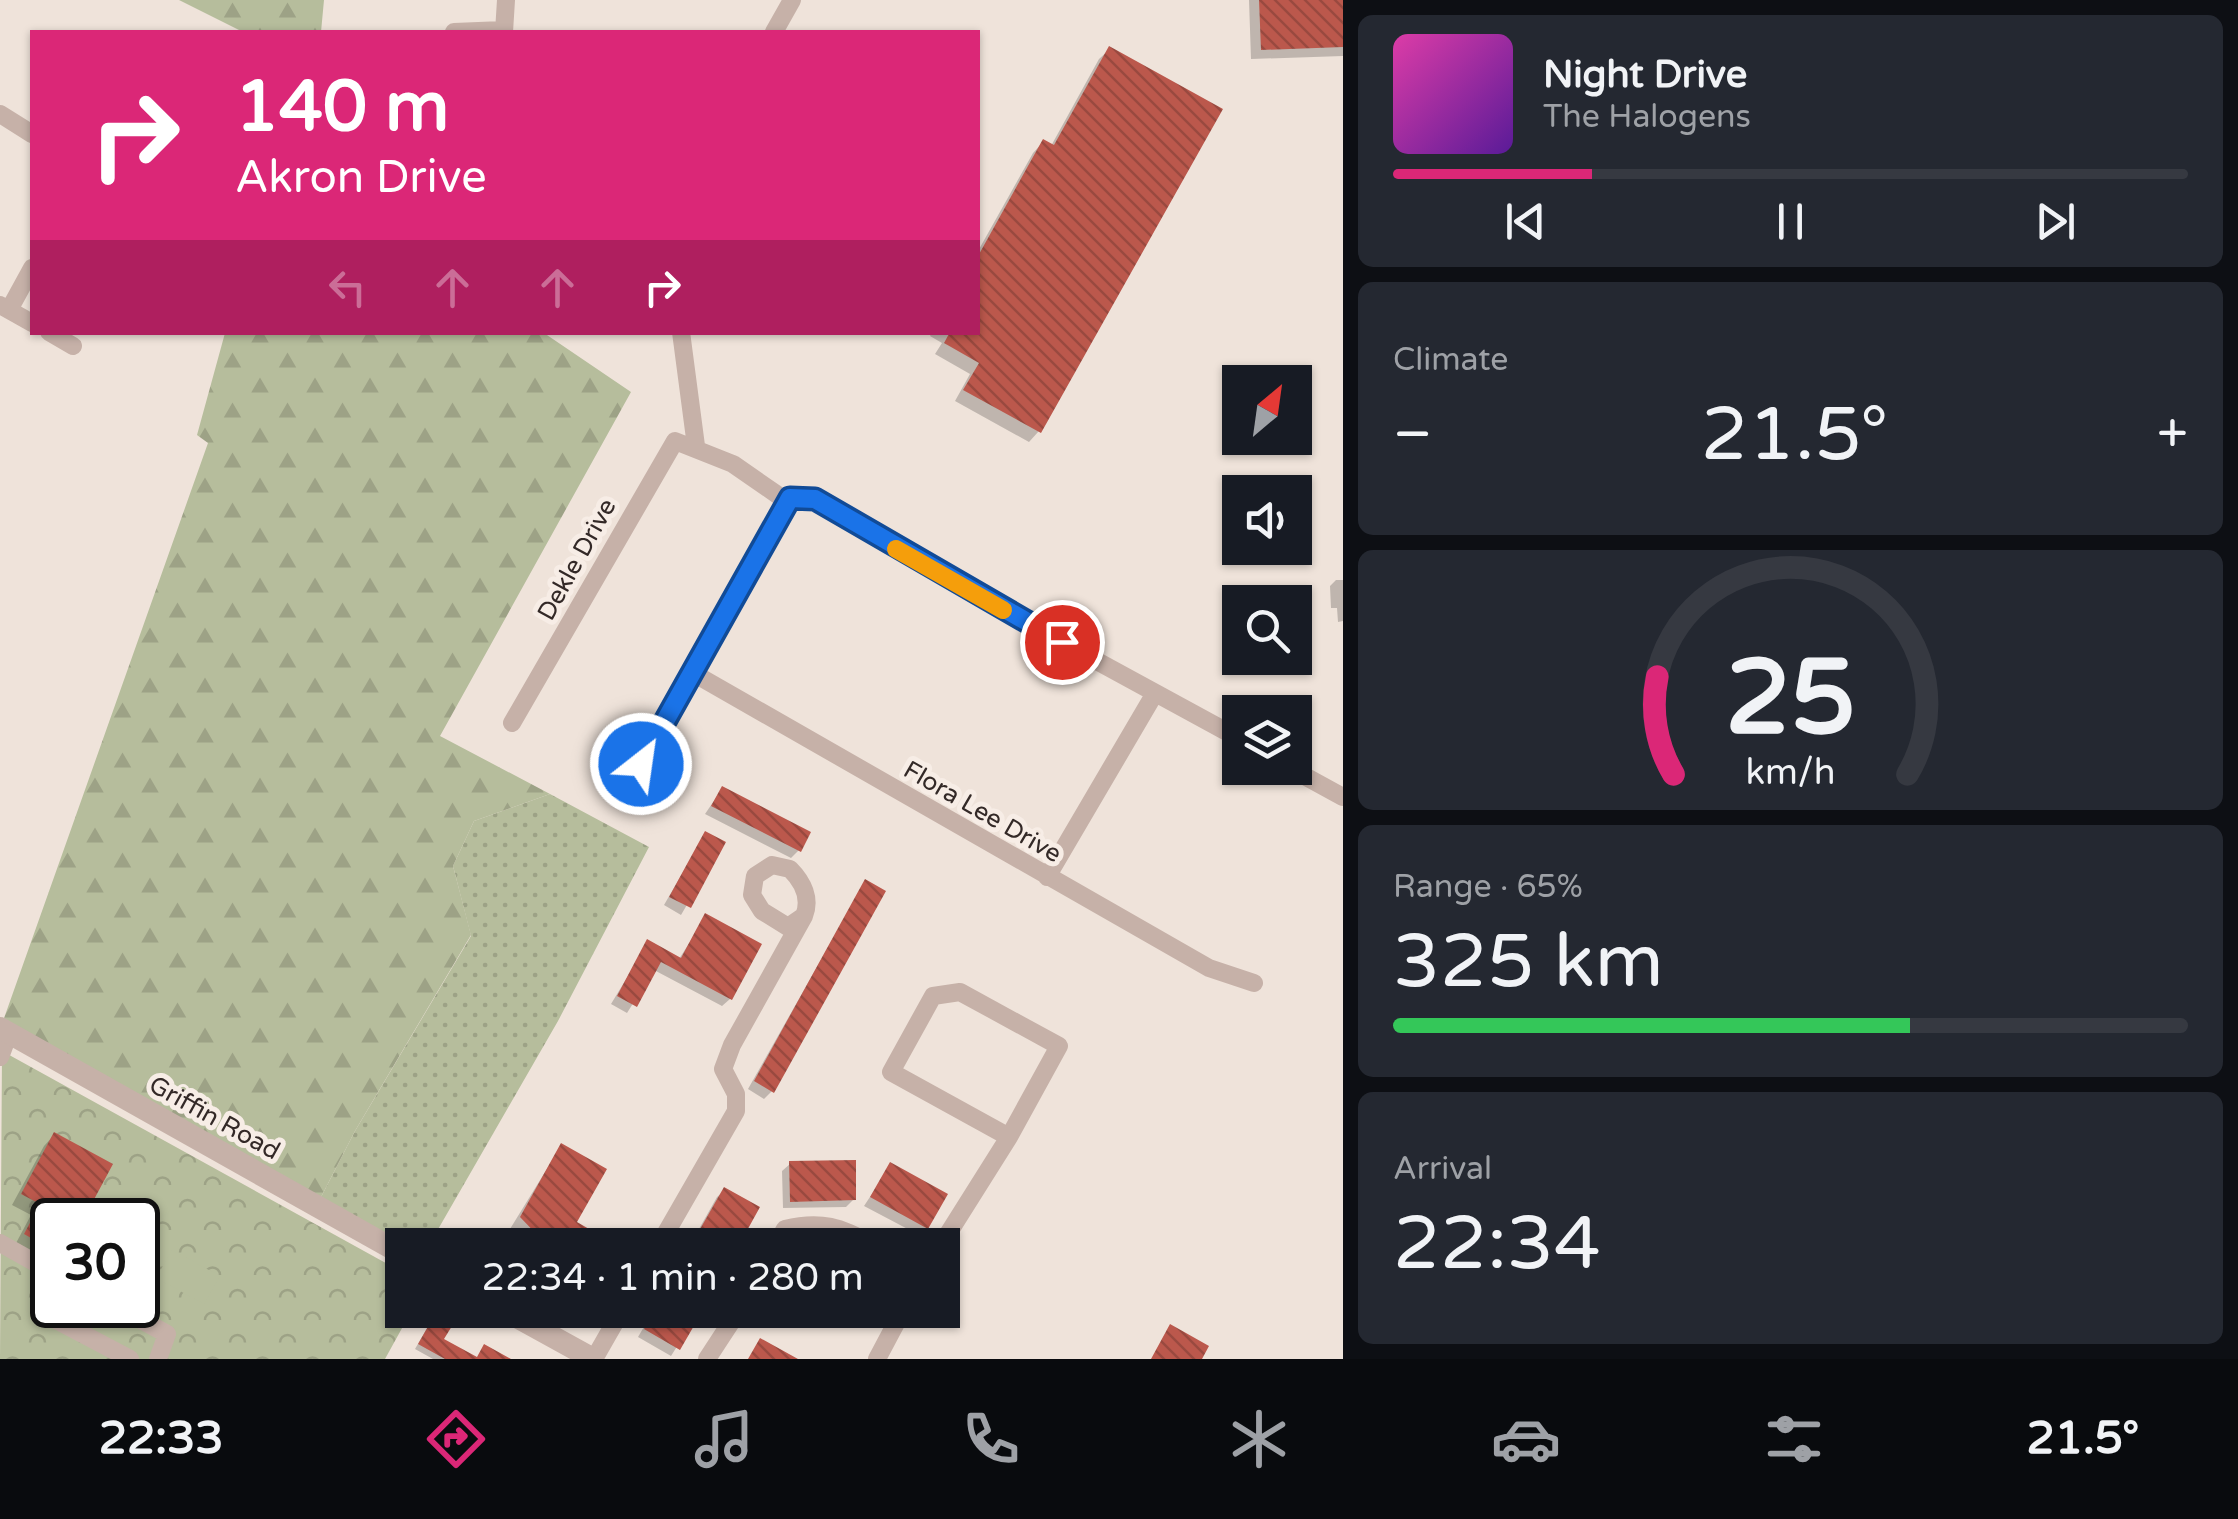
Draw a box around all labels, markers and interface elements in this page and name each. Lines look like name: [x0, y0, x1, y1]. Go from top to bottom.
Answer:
text: Night Drive: [1543, 52, 1747, 98]
text: 140 m: [235, 66, 449, 150]
icon: right: [70, 70, 200, 200]
text: The Halogens: [1543, 98, 1751, 136]
text: Akron Drive: [235, 151, 487, 205]
icon: previous: [1498, 194, 1553, 249]
icon: pause: [1763, 194, 1818, 249]
icon: next: [2028, 194, 2083, 249]
icon: left: [320, 260, 375, 315]
icon: ahead: [425, 260, 480, 315]
icon: ahead: [530, 260, 585, 315]
icon: right: [635, 260, 690, 315]
text: Climate: [1393, 341, 1508, 379]
north arrow: [1222, 365, 1312, 455]
map controls: [1222, 365, 1312, 785]
text: 21.5°: [1701, 390, 1888, 480]
text: −: [1393, 402, 1432, 468]
text: +: [2157, 402, 2188, 468]
button: sound: [1222, 475, 1312, 565]
street label: Dekle Drive: [531, 493, 623, 626]
button: search: [1222, 585, 1312, 675]
pin: [1020, 600, 1105, 685]
icon: arrive: [1035, 615, 1090, 670]
text: 25: [1725, 637, 1856, 762]
button: layers: [1222, 695, 1312, 785]
position arrow: [589, 712, 693, 816]
text: km/h: [1746, 751, 1835, 794]
street label: Flora Lee Drive: [898, 755, 1067, 869]
text: Range · 65%: [1393, 868, 1583, 906]
text: 325 km: [1393, 917, 1664, 1007]
street label: Griffin Road: [144, 1070, 285, 1166]
text: Arrival: [1393, 1150, 1492, 1188]
speed limit sign: 30: [30, 1198, 160, 1328]
text: 22:34: [1393, 1199, 1601, 1289]
text: 22:34 · 1 min · 280 m: [481, 1255, 864, 1301]
icon: directions: [421, 1404, 491, 1474]
icon: music: [689, 1404, 759, 1474]
icon: phone: [956, 1404, 1026, 1474]
icon: climate: [1224, 1404, 1294, 1474]
icon: car: [1491, 1404, 1561, 1474]
icon: filters: [1759, 1404, 1829, 1474]
text: 22:33: [99, 1412, 224, 1466]
text: 21.5°: [2027, 1412, 2139, 1466]

